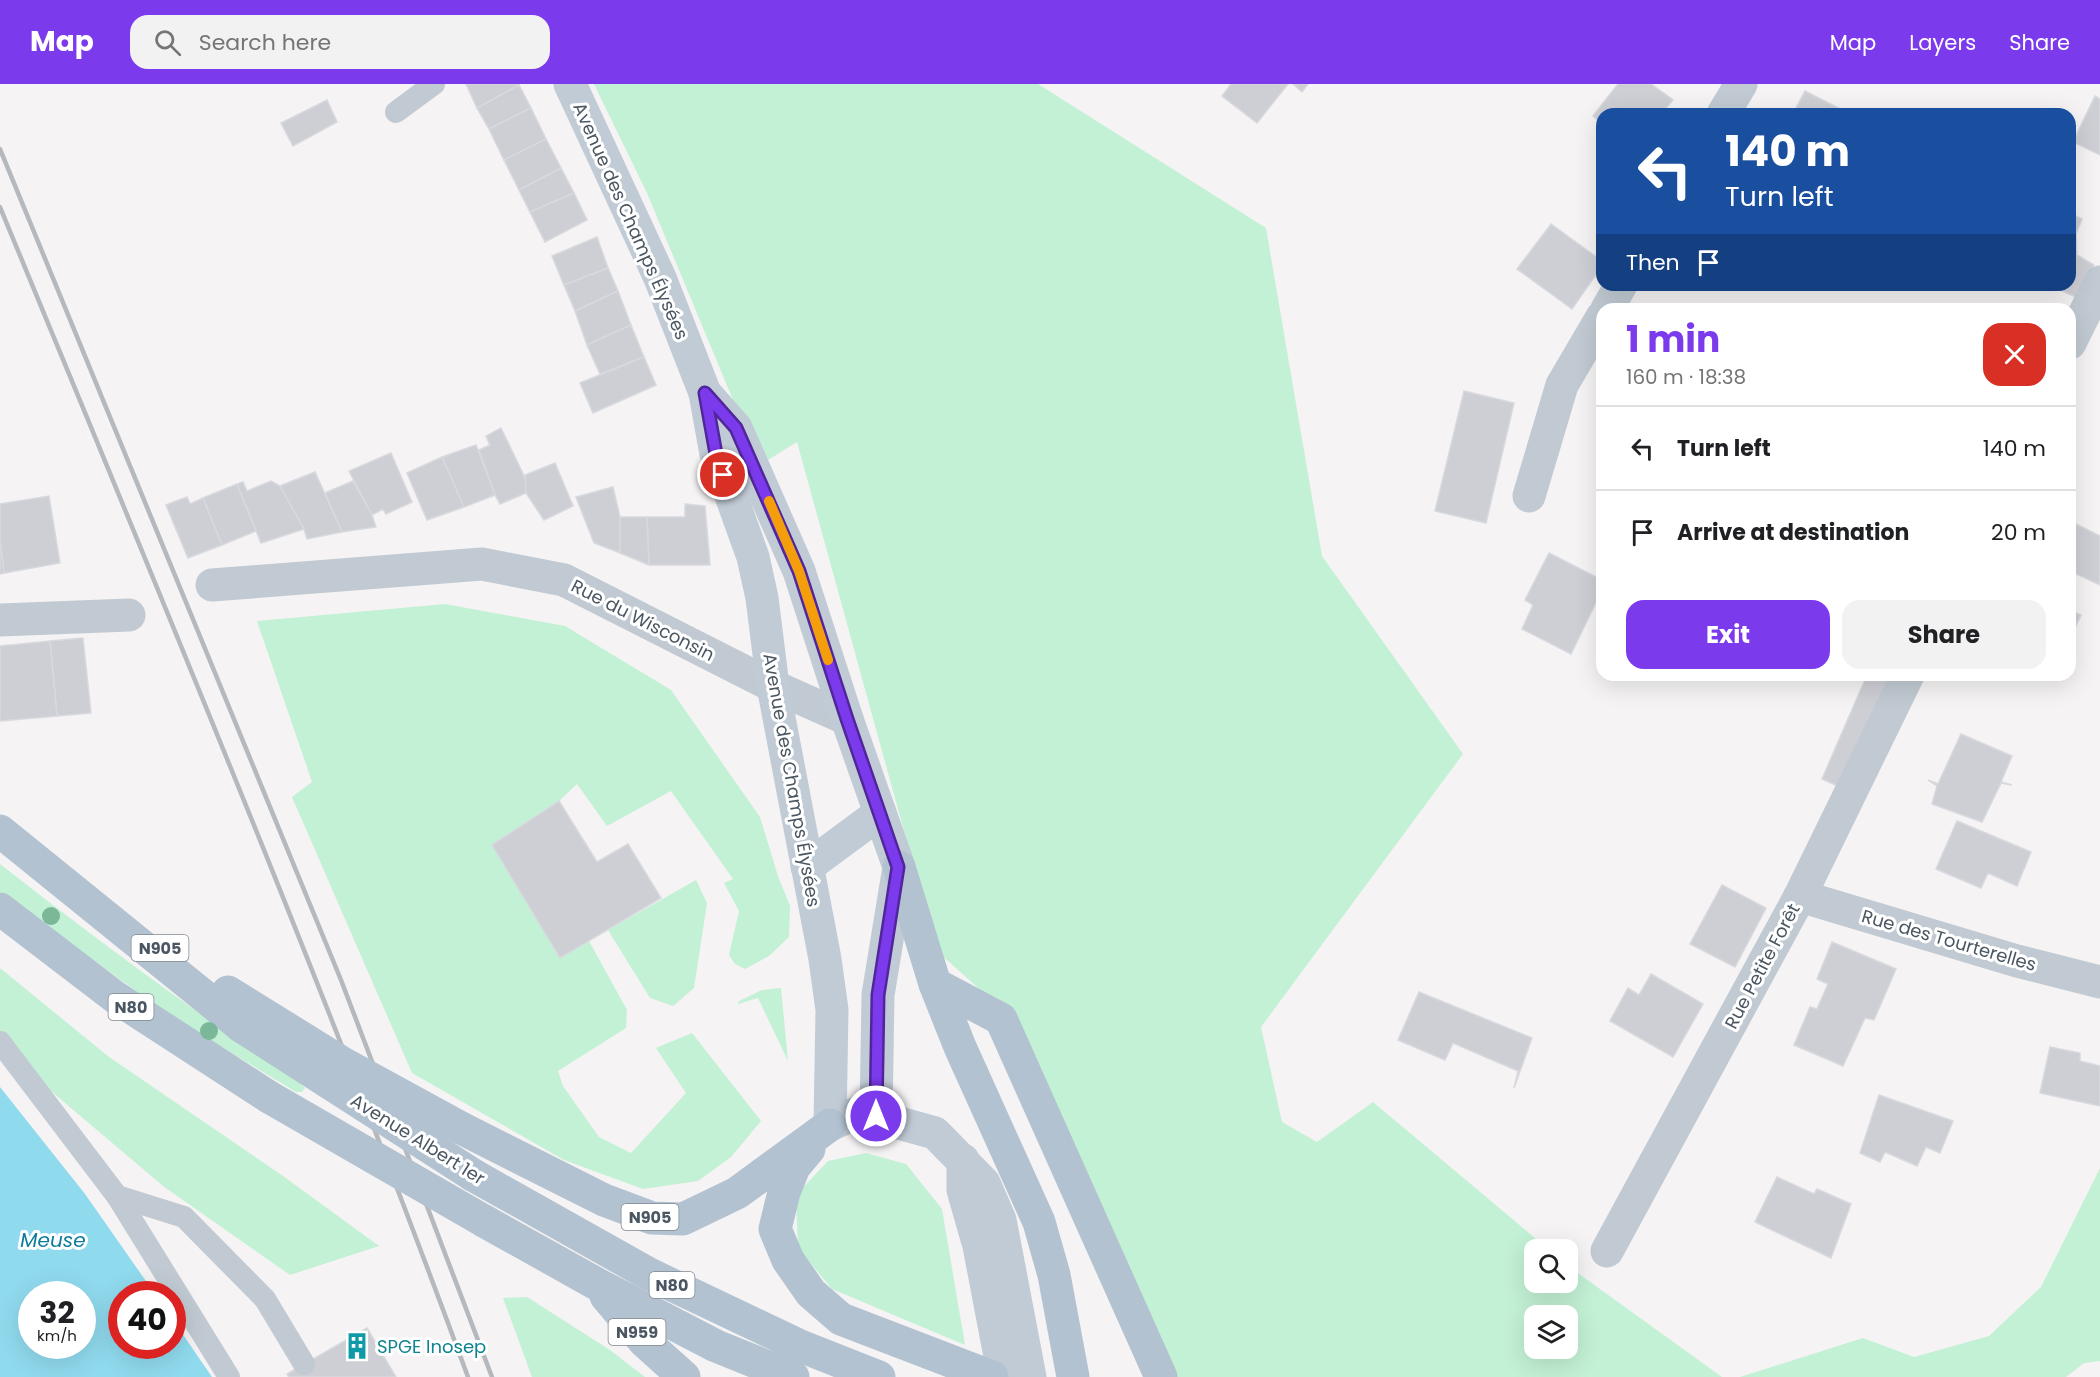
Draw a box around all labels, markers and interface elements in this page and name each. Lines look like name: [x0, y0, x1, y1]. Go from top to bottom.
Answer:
search box: [130, 15, 550, 69]
text: Map: [30, 22, 94, 61]
icon: search: [151, 26, 184, 59]
text: Search here: [199, 27, 331, 58]
text: Map: [1830, 28, 1876, 57]
text: Layers: [1909, 28, 1976, 57]
text: Share: [2009, 28, 2070, 57]
street label: Avenue des Champs Élysées: [567, 98, 695, 344]
text: 140 m: [1725, 122, 1850, 181]
icon: left: [1626, 132, 1704, 210]
text: Turn left: [1725, 178, 1834, 215]
icon: arrive: [1692, 246, 1725, 279]
text: Then: [1626, 247, 1680, 278]
text: 1 min: [1626, 314, 1720, 365]
button: close: [1983, 323, 2046, 386]
text: 160 m · 18:38: [1626, 363, 1746, 391]
icon: left: [1626, 432, 1659, 465]
text: Turn left: [1677, 433, 1771, 464]
text: 140 m: [1983, 433, 2046, 464]
pin: [697, 449, 748, 500]
icon: arrive: [706, 458, 739, 491]
icon: arrive: [1626, 516, 1659, 549]
text: Arrive at destination: [1677, 517, 1909, 548]
text: 20 m: [1991, 517, 2046, 548]
street label: Rue du Wisconsin: [567, 573, 719, 667]
button: Exit: [1626, 600, 1830, 669]
button: Share: [1842, 600, 2046, 669]
street label: Avenue des Champs Élysées: [757, 651, 827, 909]
street label: Rue Petite Forêt: [1718, 899, 1806, 1033]
street label: Rue des Tourterelles: [1859, 903, 2039, 977]
road number: N905: [132, 935, 188, 961]
road number: N80: [108, 994, 154, 1020]
position arrow: [844, 1084, 908, 1148]
street label: Avenue Albert 1er: [346, 1088, 490, 1191]
road number: N905: [622, 1204, 678, 1230]
water label: Meuse: [20, 1226, 86, 1254]
map controls: [1524, 1239, 1578, 1359]
button: search: [1524, 1239, 1578, 1293]
road number: N80: [650, 1272, 694, 1298]
speed limit sign: 40: [108, 1281, 186, 1359]
text: 32: [39, 1291, 75, 1334]
button: layers: [1524, 1305, 1578, 1359]
road number: N959: [608, 1319, 666, 1345]
text: km/h: [37, 1325, 77, 1346]
building icon: SPGE Inosep: [342, 1331, 372, 1361]
place label: SPGE Inosep: [377, 1334, 486, 1359]

